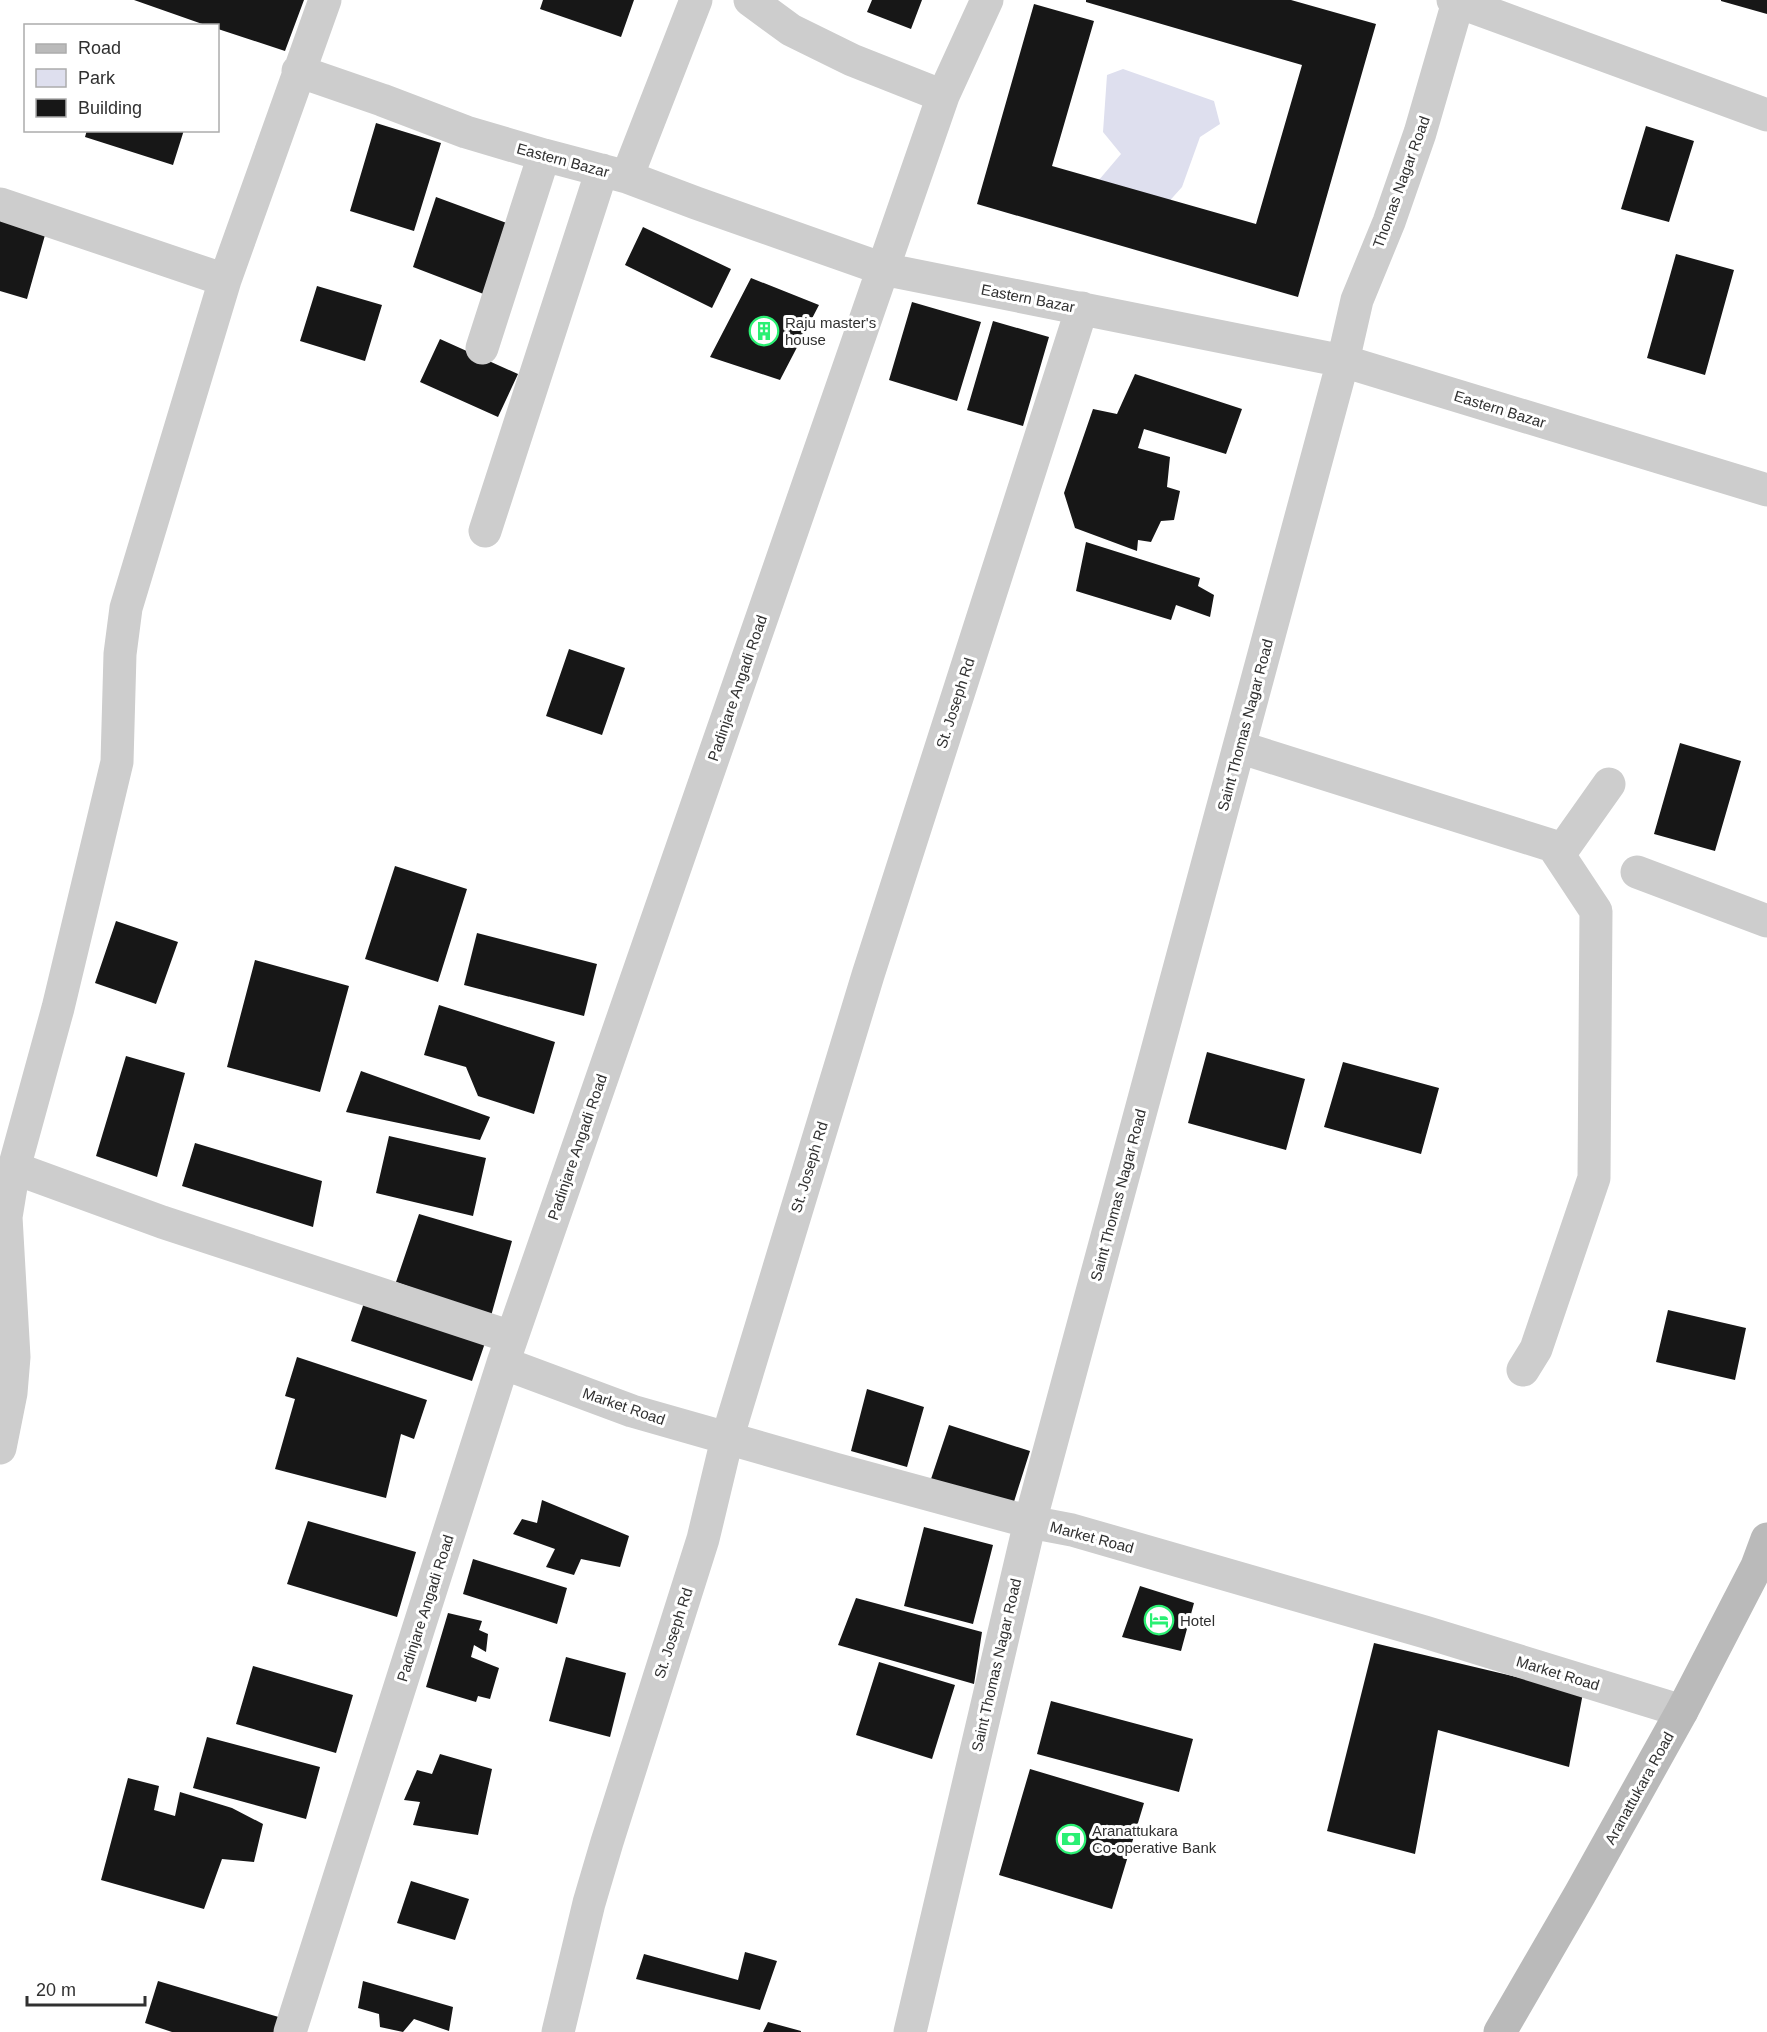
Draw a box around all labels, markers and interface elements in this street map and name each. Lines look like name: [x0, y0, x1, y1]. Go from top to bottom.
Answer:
legend: [24, 24, 219, 132]
text: Road: [78, 38, 121, 58]
text: Park: [78, 68, 116, 88]
text: Building: [78, 98, 142, 118]
street label: Thomas Nagar Road: [1369, 114, 1433, 250]
street label: Eastern Bazar: [515, 139, 611, 181]
street label: Eastern Bazar: [980, 281, 1076, 315]
place label: Raju master's house: [785, 314, 876, 348]
building icon: Raju master's house: [748, 315, 780, 347]
street label: Eastern Bazar: [1452, 387, 1548, 431]
street label: Padinjare Angadi Road: [704, 613, 770, 763]
street label: Saint Thomas Nagar Road: [1214, 637, 1276, 813]
street label: St. Joseph Rd: [932, 656, 978, 750]
street label: Padinjare Angadi Road: [544, 1072, 610, 1222]
street label: Saint Thomas Nagar Road: [1087, 1107, 1149, 1283]
street label: St. Joseph Rd: [787, 1119, 831, 1215]
street label: Market Road: [581, 1384, 667, 1428]
street label: Market Road: [1048, 1518, 1136, 1556]
street label: Padinjare Angadi Road: [393, 1532, 457, 1684]
street label: Saint Thomas Nagar Road: [968, 1577, 1024, 1753]
street label: St. Joseph Rd: [650, 1586, 696, 1680]
hotel icon: Hotel: [1143, 1604, 1175, 1636]
place label: Hotel: [1180, 1612, 1215, 1629]
street label: Market Road: [1514, 1652, 1602, 1694]
street label: Aranattukara Road: [1601, 1729, 1677, 1847]
place label: Aranattukara Co-operative Bank: [1092, 1822, 1217, 1856]
bank icon: Aranattukara Co-operative Bank: [1055, 1823, 1087, 1855]
scale bar: [27, 1969, 146, 2007]
text: 20 m: [36, 1980, 76, 2000]

